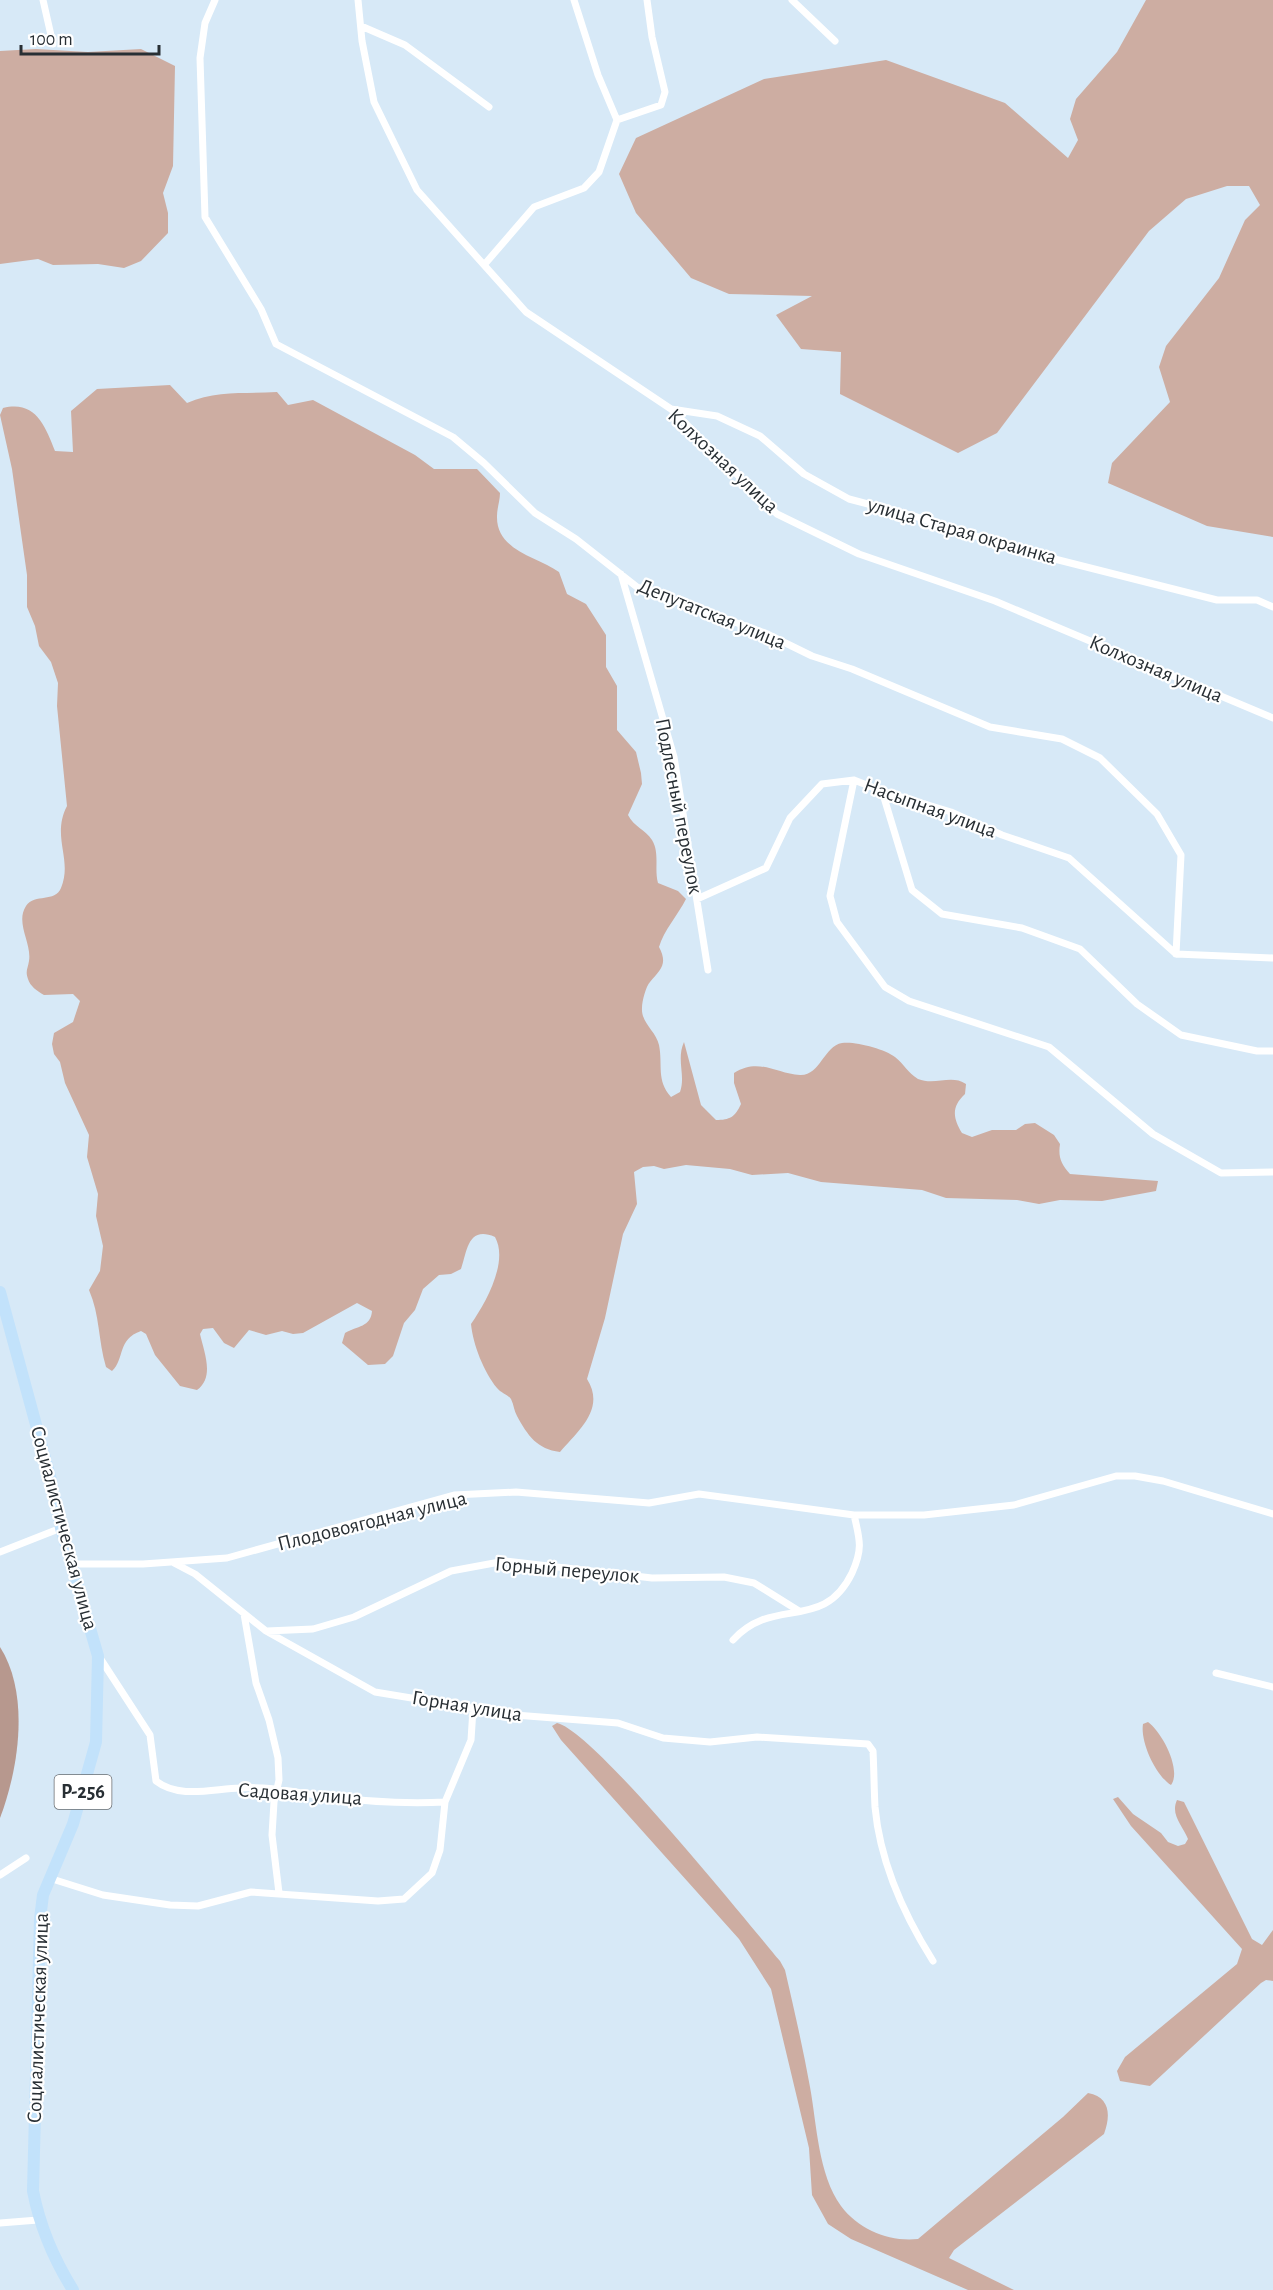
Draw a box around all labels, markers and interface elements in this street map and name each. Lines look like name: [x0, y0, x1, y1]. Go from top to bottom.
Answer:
scale bar: [21, 18, 159, 56]
text: 100 m: [30, 31, 73, 49]
street label: Колхозная улица: [664, 405, 783, 518]
street label: улица Старая окраинка: [864, 494, 1059, 568]
street label: Депутатская улица: [635, 575, 789, 653]
street label: Колхозная улица: [1086, 631, 1226, 707]
street label: Подлесный переулок: [652, 716, 706, 896]
street label: Насыпная улица: [861, 774, 1000, 842]
street label: Социалистическая улица: [27, 1424, 101, 1633]
street label: Плодовоягодная улица: [275, 1487, 469, 1555]
street label: Горный переулок: [494, 1553, 640, 1587]
street label: Горная улица: [410, 1687, 524, 1725]
road number: Р-256: [54, 1775, 112, 1809]
street label: Садовая улица: [237, 1779, 363, 1809]
street label: Социалистическая улица: [24, 1912, 52, 2124]

